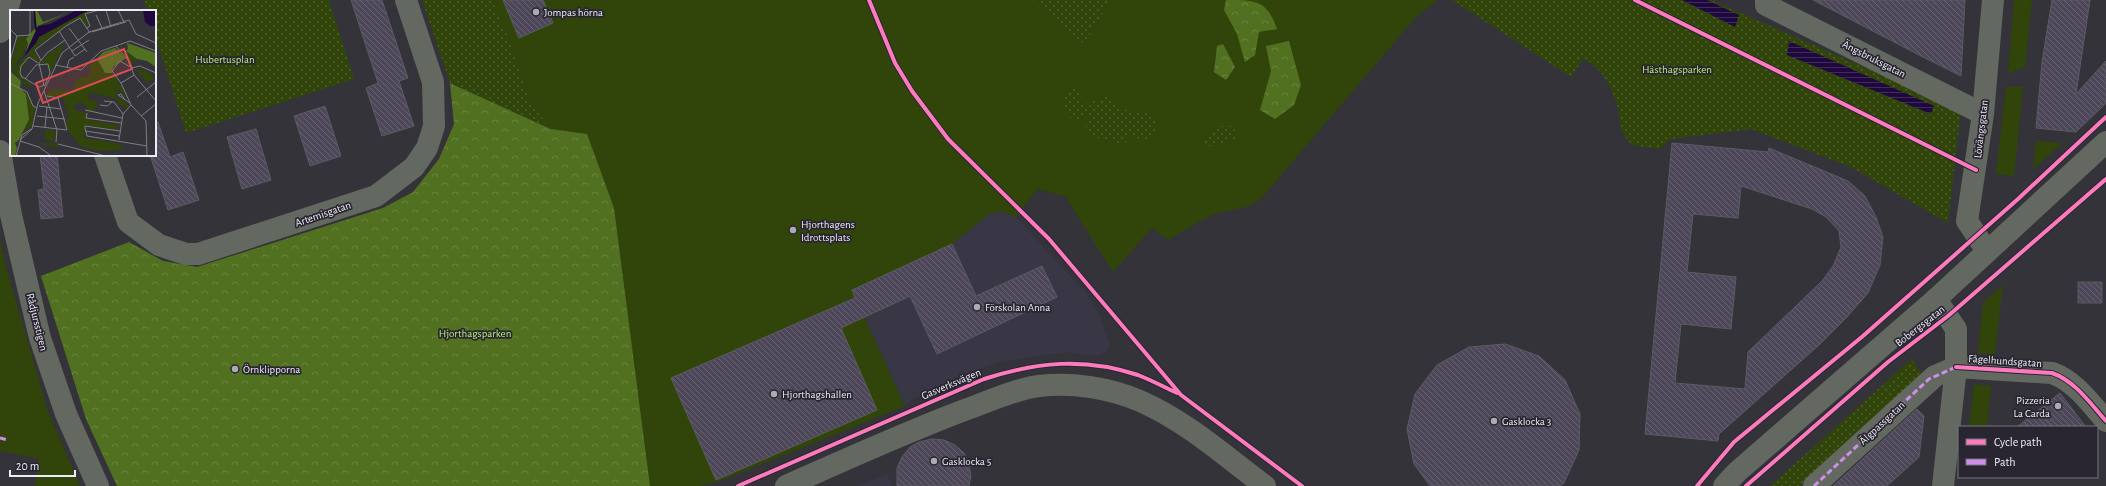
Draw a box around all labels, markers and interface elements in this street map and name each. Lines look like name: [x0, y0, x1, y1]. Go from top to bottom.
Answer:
marker: Jompas hörna: [531, 7, 541, 17]
place label: Jompas hörna: [544, 7, 603, 18]
inset map: [10, 10, 156, 156]
street label: Ängsbruksgatan: [1840, 38, 1908, 80]
park label: Hubertusplan: [195, 54, 255, 65]
park label: Hästhagsparken: [1642, 64, 1712, 75]
street label: Lövängsgatan: [1972, 99, 1990, 159]
street label: Artemisgatan: [294, 199, 352, 229]
place label: Hjorthagens Idrottsplats: [801, 219, 855, 243]
marker: Hjorthagens Idrottsplats: [788, 225, 798, 235]
street label: Rådjursstigen: [25, 292, 49, 352]
marker: Förskolan Anna: [972, 302, 982, 312]
place label: Förskolan Anna: [985, 302, 1050, 313]
street label: Bobergsgatan: [1893, 303, 1947, 349]
park label: Hjorthagsparken: [439, 328, 511, 339]
street label: Fågelhundsgatan: [1968, 353, 2042, 369]
marker: Örnklipporna: [230, 364, 240, 374]
place label: Örnklipporna: [243, 364, 300, 375]
street label: Gasverksvägen: [920, 367, 982, 401]
marker: Hjorthagshallen: [769, 389, 779, 399]
place label: Hjorthagshallen: [782, 389, 852, 400]
place label: Pizzeria La Carda: [2014, 395, 2050, 419]
street label: Älgpassgatan: [1857, 399, 1907, 447]
marker: Pizzeria La Carda: [2053, 401, 2063, 411]
marker: Gasklocka 3: [1489, 416, 1499, 426]
place label: Gasklocka 3: [1502, 416, 1552, 427]
legend: [1958, 426, 2098, 478]
text: Cycle path: [1994, 436, 2042, 449]
scale bar: [10, 452, 75, 478]
marker: Gasklocka 5: [929, 456, 939, 466]
place label: Gasklocka 5: [942, 456, 992, 467]
text: Path: [1994, 456, 2016, 468]
text: 20 m: [16, 460, 39, 472]

